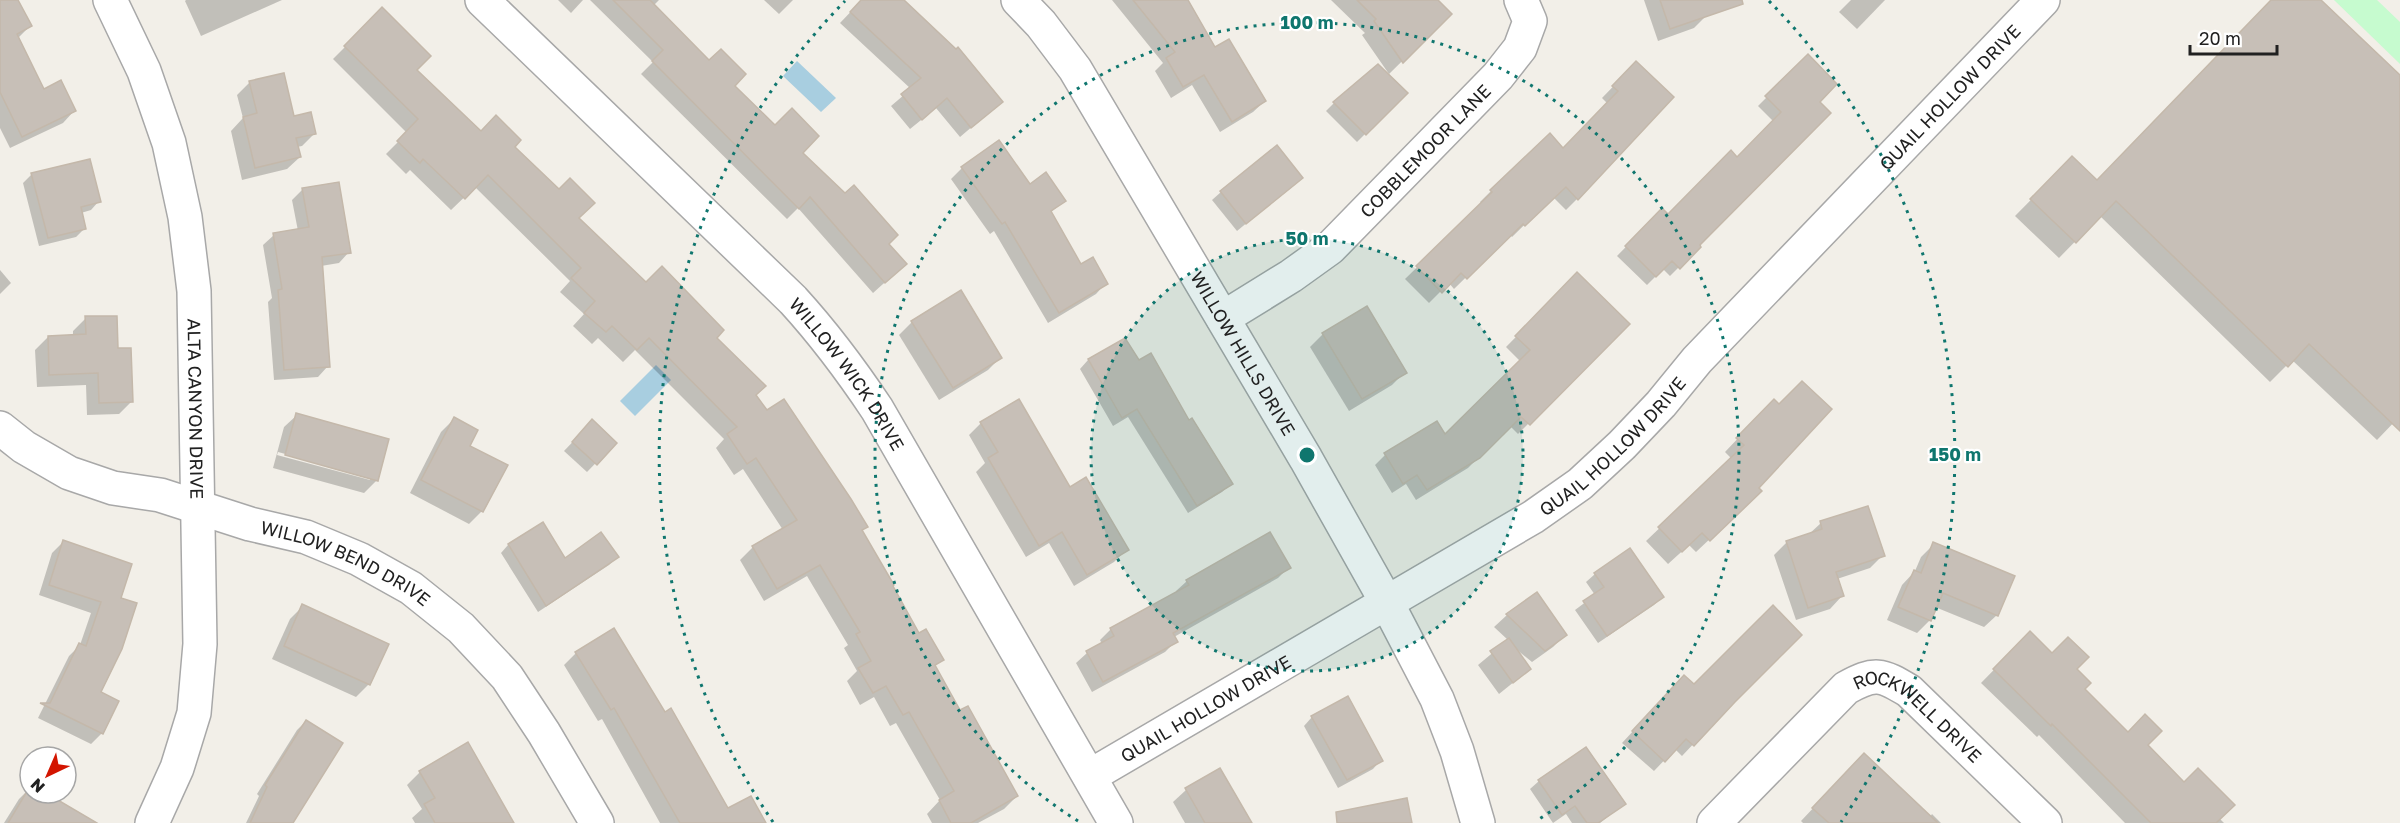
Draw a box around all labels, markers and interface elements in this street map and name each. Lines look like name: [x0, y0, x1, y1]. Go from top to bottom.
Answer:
text: 100 m: [1281, 11, 1333, 33]
scale bar: [2190, 18, 2277, 56]
street label: QUAIL HOLLOW DRIVE: [1875, 20, 2025, 175]
text: 20 m: [2199, 27, 2241, 49]
street label: COBBLEMOOR LANE: [1355, 80, 1495, 222]
text: 50 m: [1286, 227, 1328, 249]
street label: WILLOW HILLS DRIVE: [1186, 267, 1300, 439]
street label: WILLOW WICK DRIVE: [785, 293, 909, 454]
street label: ALTA CANYON DRIVE: [183, 318, 209, 499]
street label: QUAIL HOLLOW DRIVE: [1535, 372, 1690, 520]
text: 150 m: [1929, 443, 1981, 465]
centre of rings: [1297, 445, 1317, 465]
street label: WILLOW BEND DRIVE: [259, 516, 435, 610]
street label: QUAIL HOLLOW DRIVE: [1117, 650, 1295, 767]
street label: ROCKWELL DRIVE: [1849, 666, 1987, 767]
north arrow: [18, 745, 78, 805]
text: N: [26, 774, 49, 797]

